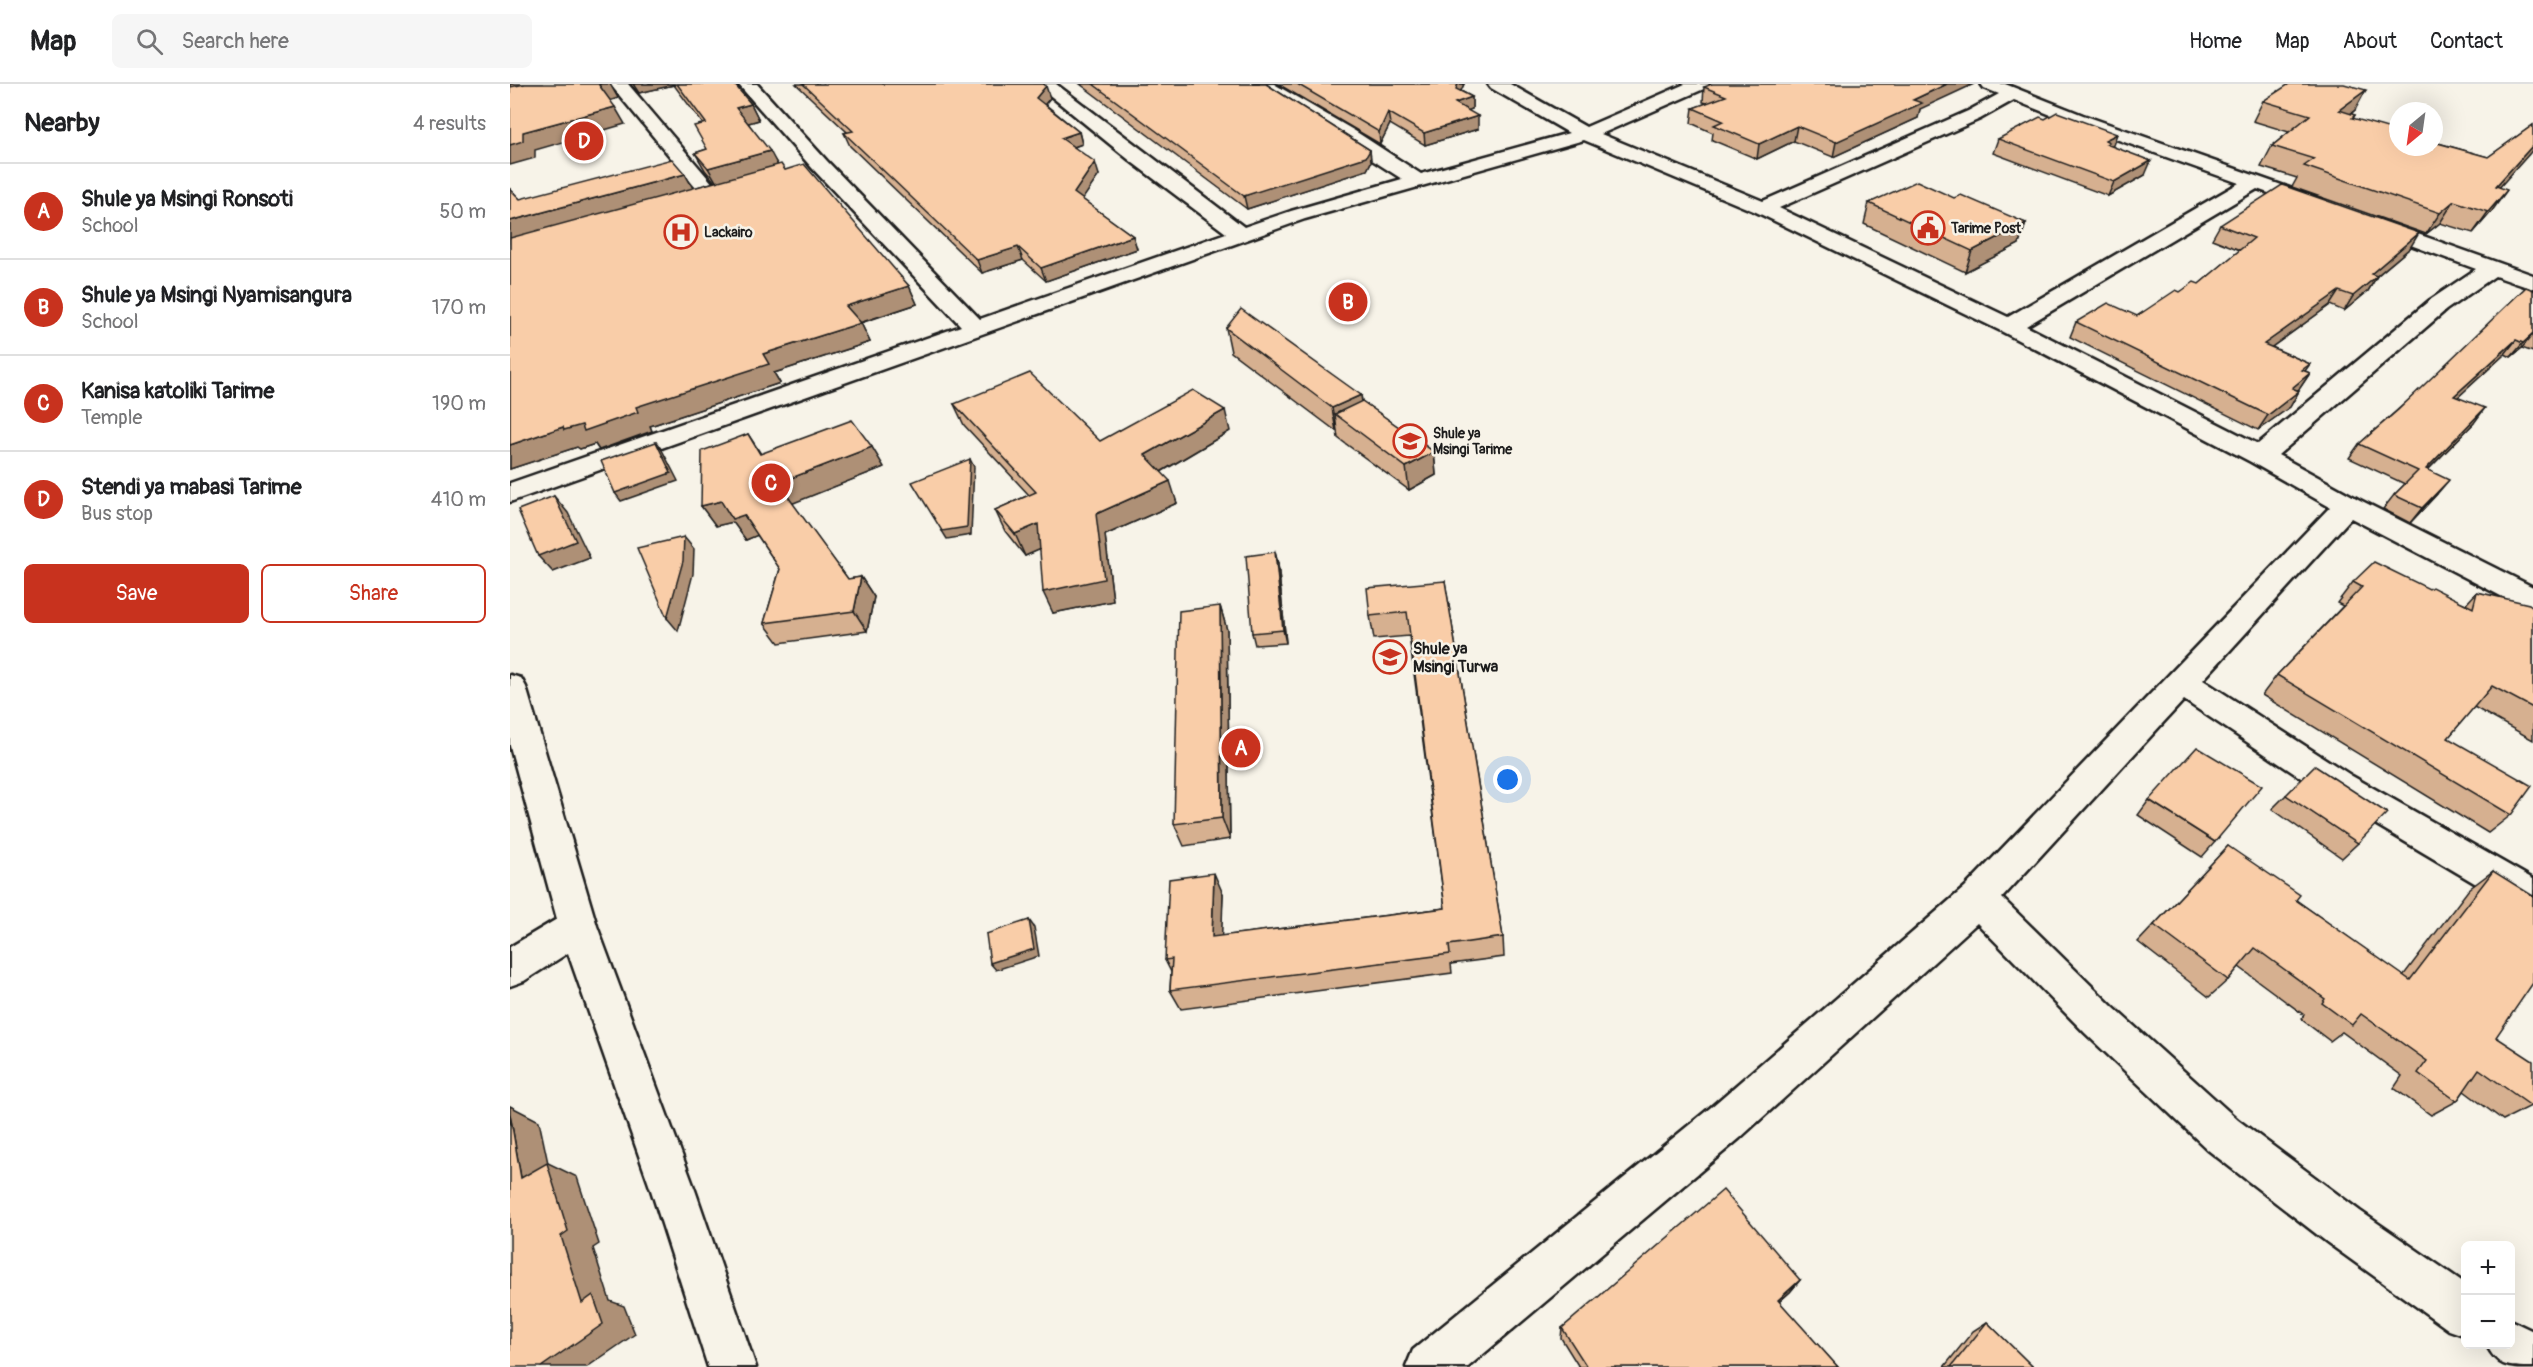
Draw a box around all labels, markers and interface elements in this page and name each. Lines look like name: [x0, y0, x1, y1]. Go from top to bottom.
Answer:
search box: [112, 14, 532, 68]
text: Map: [30, 24, 76, 59]
icon: search: [133, 25, 166, 58]
text: Search here: [181, 27, 289, 55]
text: Home: [2189, 28, 2242, 55]
text: Map: [2275, 28, 2310, 55]
text: About: [2343, 28, 2397, 55]
text: Contact: [2430, 28, 2503, 55]
north arrow: [2389, 102, 2443, 156]
text: Nearby: [24, 107, 100, 139]
text: 4 results: [413, 111, 486, 136]
pin: D: [564, 118, 604, 164]
text: Shule ya Msingi Ronsoti: [81, 185, 293, 213]
text: A: [37, 199, 50, 224]
text: 50 m: [439, 199, 486, 224]
public building icon: Tarime Post: [1910, 210, 1946, 246]
text: School: [81, 213, 138, 238]
hospital icon: Lackairo: [663, 214, 699, 250]
place label: Tarime Post: [1950, 220, 2021, 237]
place label: Lackairo: [704, 224, 753, 241]
pin: B: [1328, 280, 1368, 324]
text: Shule ya Msingi Nyamisangura: [81, 281, 352, 309]
text: B: [38, 295, 49, 320]
text: 170 m: [432, 295, 486, 320]
text: School: [81, 309, 138, 334]
text: Kanisa katoliki Tarime: [81, 377, 274, 405]
text: C: [37, 391, 50, 416]
text: 190 m: [432, 391, 486, 416]
text: Temple: [81, 405, 142, 430]
school or university icon: Shule ya Msingi Tarime: [1392, 423, 1428, 459]
place label: Shule ya Msingi Tarime: [1433, 425, 1513, 458]
pin: C: [752, 460, 790, 506]
text: Stendi ya mabasi Tarime: [81, 473, 302, 501]
text: D: [37, 487, 50, 512]
text: 410 m: [431, 487, 486, 512]
text: Bus stop: [81, 501, 153, 526]
button: Save: [24, 564, 249, 623]
button: Share: [261, 564, 486, 623]
school or university icon: Shule ya Msingi Turwa: [1372, 639, 1408, 675]
place label: Shule ya Msingi Turwa: [1413, 639, 1499, 677]
pin: A: [1222, 726, 1260, 770]
your location: [1493, 765, 1522, 794]
map controls: [2461, 1241, 2515, 1349]
button: +: [2461, 1241, 2515, 1295]
button: −: [2461, 1295, 2515, 1349]

